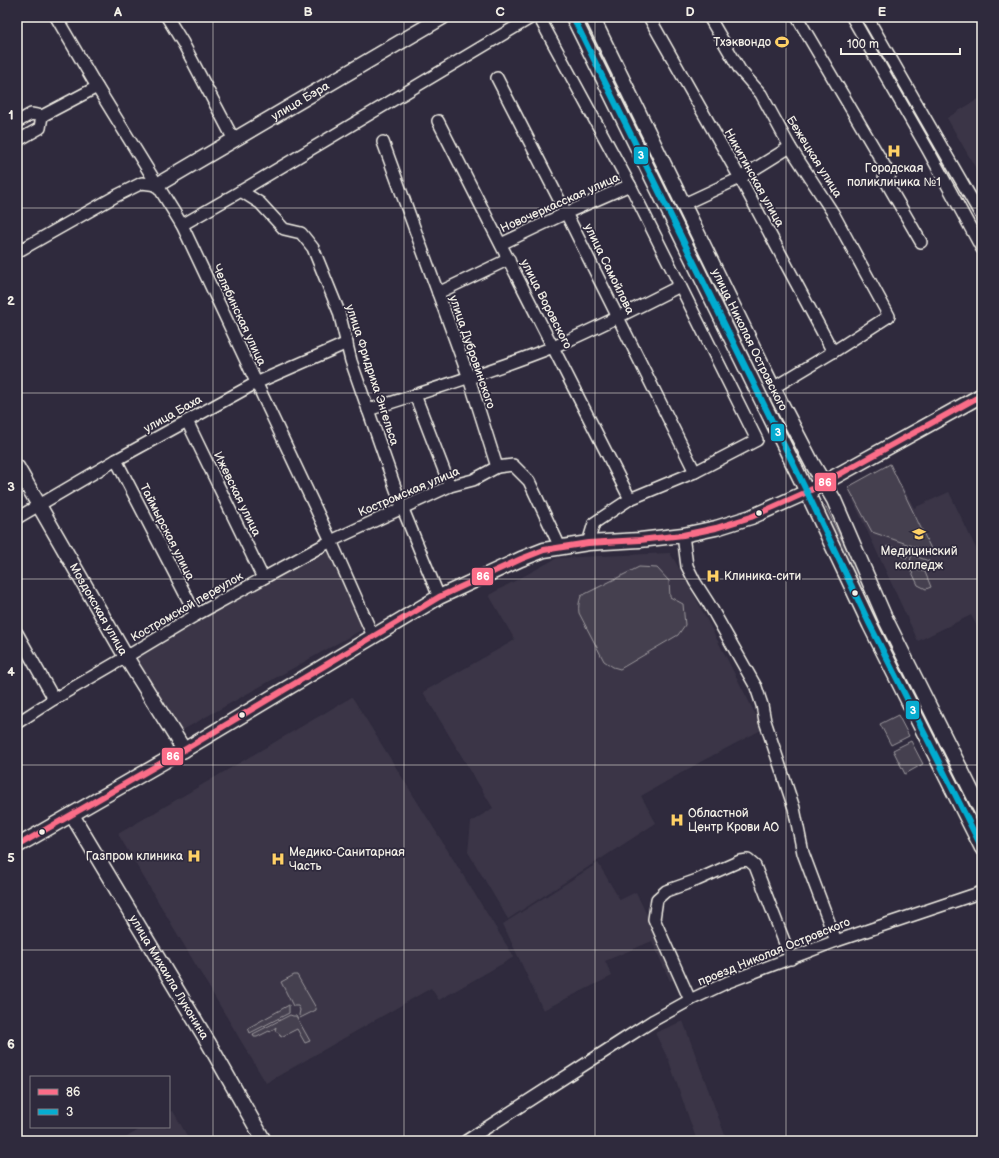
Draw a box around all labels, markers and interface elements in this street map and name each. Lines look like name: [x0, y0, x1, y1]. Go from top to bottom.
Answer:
text: A: [113, 4, 122, 20]
text: B: [303, 4, 313, 20]
text: C: [495, 4, 505, 20]
text: D: [685, 4, 695, 20]
text: E: [878, 4, 887, 20]
scale bar: [841, 30, 960, 56]
sports icon: Тхэквондо: [774, 34, 790, 50]
place label: Тхэквондо: [713, 35, 771, 50]
text: 100 m: [847, 37, 879, 52]
street label: улица Бэра: [268, 78, 332, 124]
text: 1: [8, 107, 14, 123]
street label: Бежецкая улица: [783, 113, 845, 201]
street label: Никитинская улица: [721, 126, 787, 230]
hospital icon: Городская поликлиника №1: [886, 143, 902, 159]
line badge: 3: [633, 146, 649, 165]
text: 3: [638, 149, 645, 162]
place label: Городская поликлиника №1: [847, 161, 941, 190]
street label: Новочеркасская улица: [498, 170, 622, 236]
street label: улица Самойлова: [581, 221, 637, 317]
street label: улица Воровского: [517, 257, 575, 351]
street label: Челябинская улица: [209, 262, 269, 368]
street label: улица Николая Островского: [708, 266, 791, 413]
text: 2: [7, 293, 15, 309]
street label: улица Дубровинского: [446, 293, 498, 411]
street label: улица Фридриха Энгельса: [342, 302, 402, 448]
street label: улица Баха: [141, 392, 205, 436]
line badge: 3: [770, 423, 785, 442]
text: 3: [775, 426, 782, 439]
street label: Ижевская улица: [210, 449, 264, 539]
street label: Костромская улица: [356, 464, 462, 520]
line badge: 86: [814, 472, 837, 492]
text: 86: [818, 476, 832, 489]
text: 3: [7, 479, 15, 495]
street label: Таймырская улица: [136, 481, 198, 583]
unlabelled marker: [754, 508, 764, 518]
school or university icon: Медицинский колледж: [911, 526, 927, 542]
place label: Медицинский колледж: [880, 544, 958, 573]
street label: Моздокская улица: [66, 560, 131, 658]
line badge: 86: [471, 567, 494, 586]
street label: Костромской переулок: [128, 568, 246, 645]
hospital icon: Клиника-сити: [705, 568, 721, 584]
place label: Клиника-сити: [724, 569, 801, 584]
text: 86: [476, 570, 490, 583]
unlabelled marker: [850, 588, 860, 598]
text: 4: [7, 664, 15, 680]
line badge: 3: [905, 700, 920, 720]
text: 3: [910, 704, 917, 717]
unlabelled marker: [237, 710, 247, 720]
line badge: 86: [161, 747, 184, 766]
text: 86: [166, 750, 180, 763]
place label: Областной Центр Крови АО: [688, 806, 780, 835]
hospital icon: Областной Центр Крови АО: [669, 812, 685, 828]
unlabelled marker: [37, 827, 47, 837]
place label: Медико-Санитарная Часть: [289, 845, 405, 874]
hospital icon: Газпром клиника: [186, 848, 202, 864]
place label: Газпром клиника: [86, 849, 183, 864]
text: 5: [7, 850, 15, 866]
hospital icon: Медико-Санитарная Часть: [270, 851, 286, 867]
street label: улица Михаила Луконина: [126, 912, 212, 1042]
street label: проезд Николая Островского: [696, 914, 852, 990]
text: 6: [7, 1036, 15, 1052]
legend: [30, 1076, 170, 1128]
text: 86: [66, 1085, 80, 1100]
text: 3: [66, 1105, 73, 1120]

